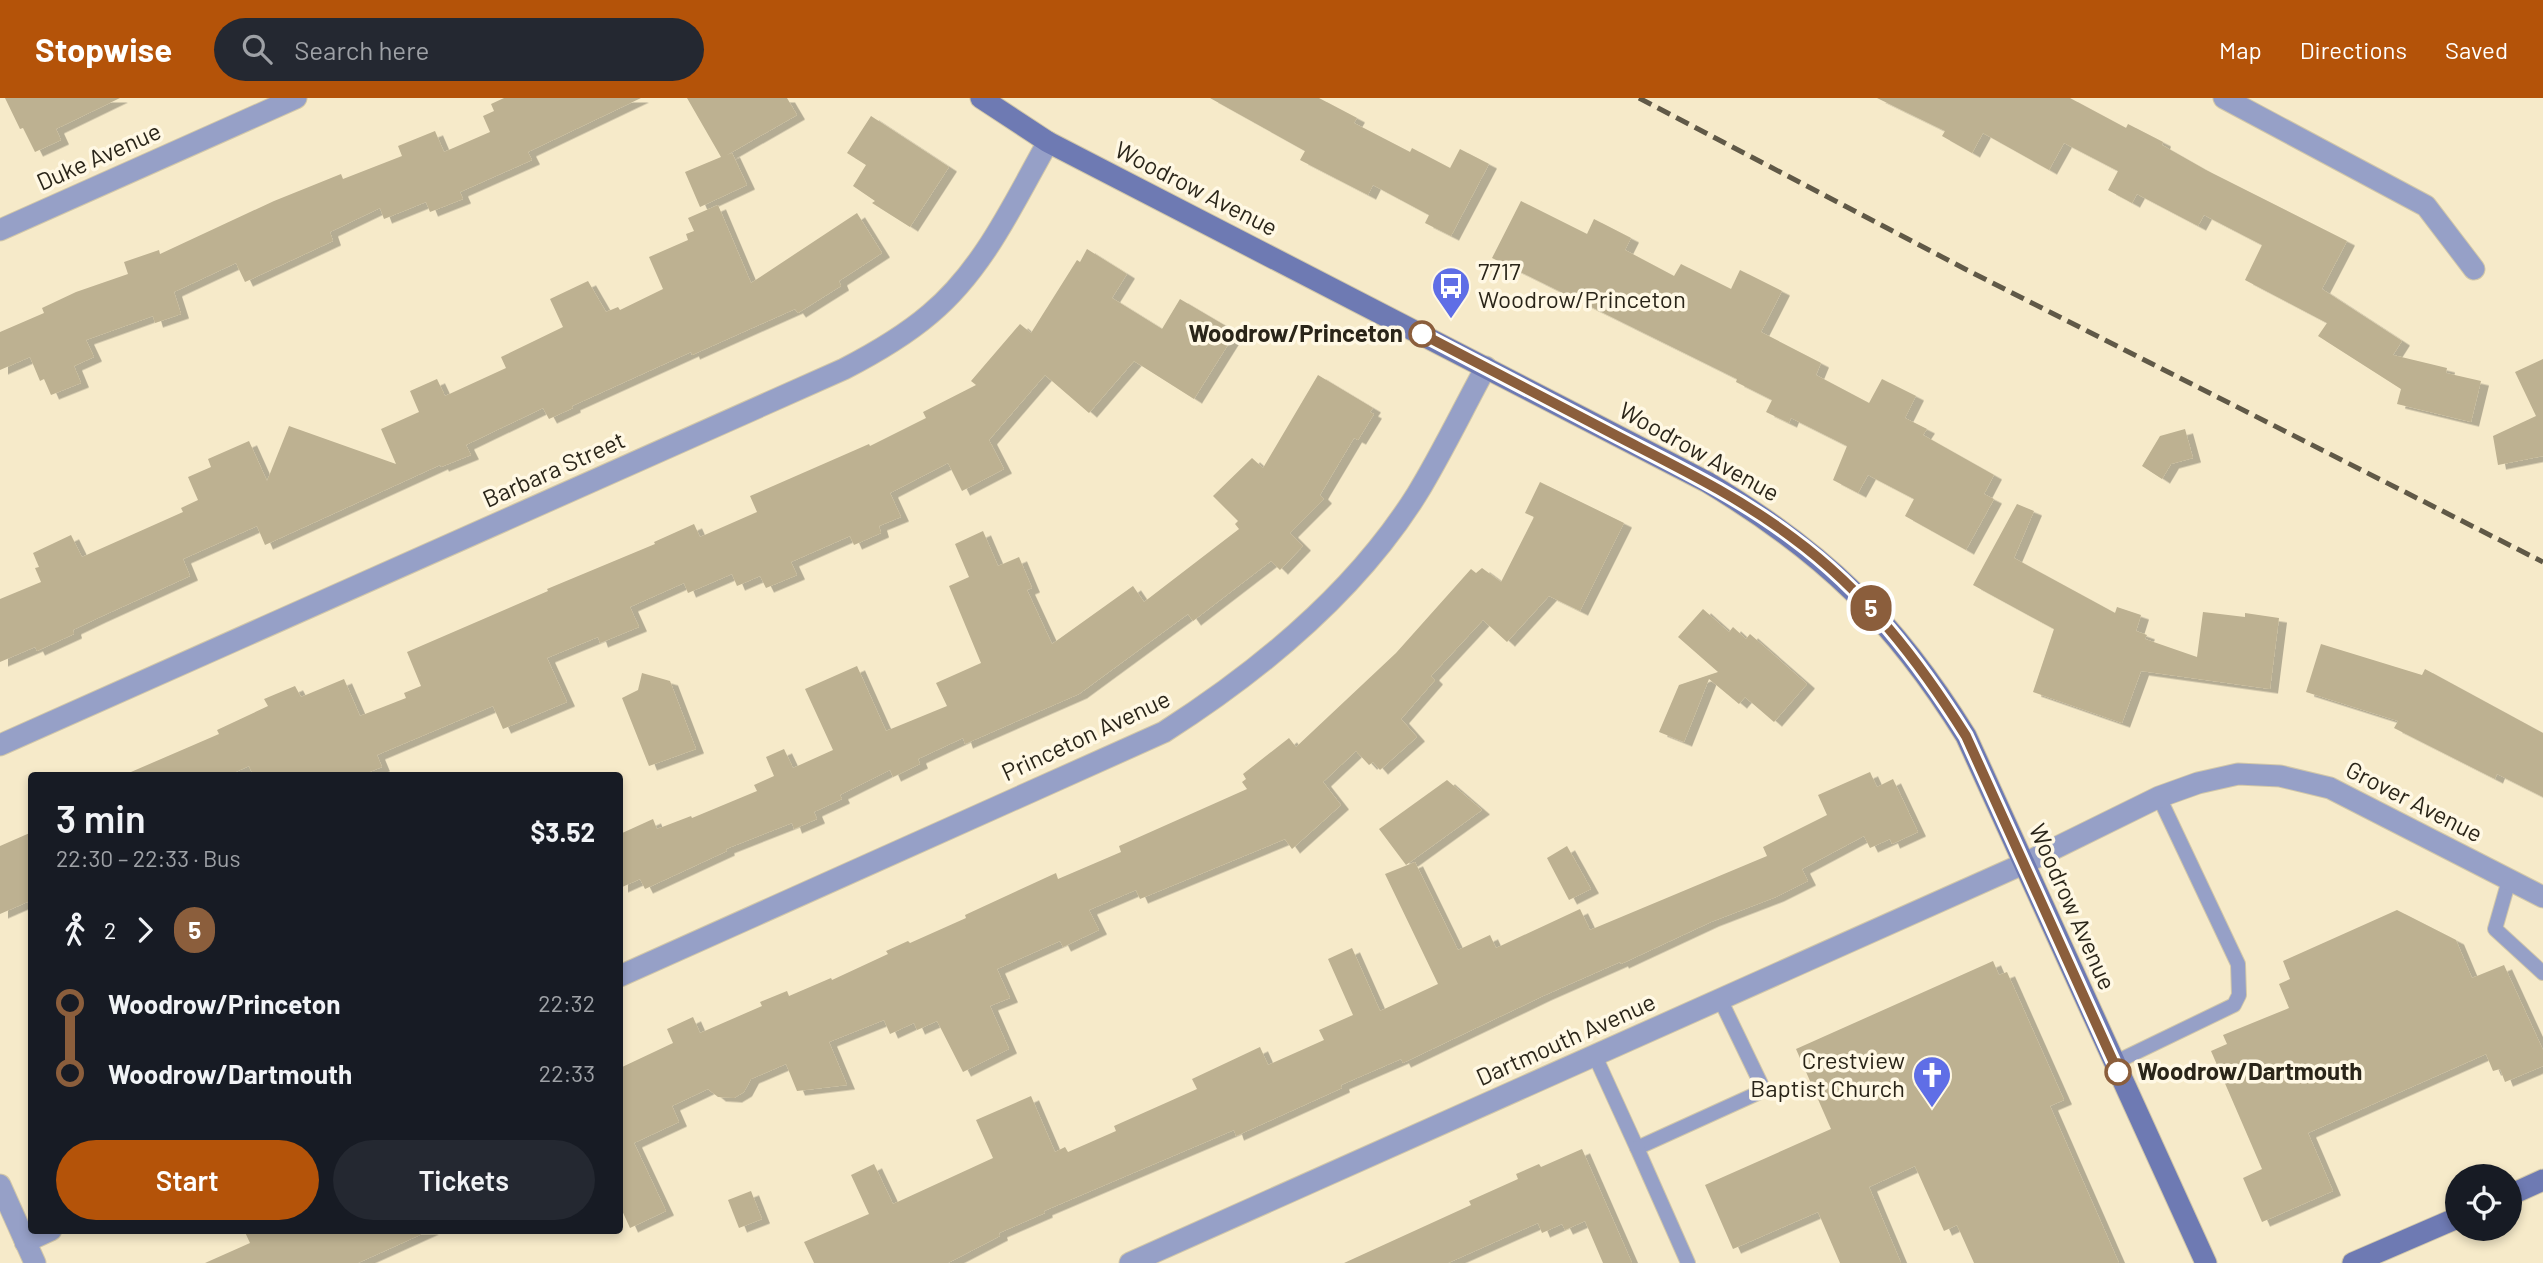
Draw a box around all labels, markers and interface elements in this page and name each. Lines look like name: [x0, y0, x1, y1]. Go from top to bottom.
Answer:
search box: [214, 18, 704, 81]
text: Stopwise: [35, 29, 172, 69]
icon: search: [238, 30, 276, 68]
text: Search here: [294, 34, 429, 65]
text: Map: [2219, 35, 2262, 64]
text: Directions: [2300, 35, 2407, 64]
text: Saved: [2445, 35, 2508, 64]
street label: Duke Avenue: [32, 115, 165, 196]
street label: Woodrow Avenue: [1110, 134, 1283, 241]
place label: 7717 Woodrow/Princeton: [1478, 256, 1686, 313]
bus stop icon: 7717 Woodrow/Princeton: [1430, 265, 1472, 320]
place label: Woodrow/Princeton: [1188, 318, 1403, 347]
marker: Woodrow/Princeton: [1409, 321, 1435, 347]
street label: Woodrow Avenue: [1615, 395, 1785, 507]
street label: Barbara Street: [478, 424, 629, 513]
line badge: 5: [1848, 585, 1894, 631]
text: 5: [1865, 593, 1877, 622]
street label: Princeton Avenue: [997, 683, 1174, 786]
street label: Grover Avenue: [2341, 754, 2488, 848]
text: 3 min: [56, 795, 146, 841]
text: $3.52: [530, 816, 595, 847]
street label: Woodrow Avenue: [2024, 819, 2123, 994]
text: 22:30 – 22:33 · Bus: [56, 844, 241, 872]
icon: walk: [56, 911, 94, 949]
icon: forward: [126, 911, 164, 949]
text: 5: [188, 915, 201, 944]
text: 2: [104, 916, 116, 944]
street label: Dartmouth Avenue: [1471, 986, 1660, 1091]
text: Woodrow/Princeton: [108, 988, 340, 1019]
text: 22:32: [538, 989, 595, 1017]
place label: Crestview Baptist Church: [1750, 1045, 1905, 1102]
church icon: Crestview Baptist Church: [1911, 1054, 1953, 1109]
place label: Woodrow/Dartmouth: [2137, 1056, 2362, 1085]
text: Woodrow/Dartmouth: [108, 1058, 352, 1089]
text: 22:33: [539, 1059, 595, 1087]
marker: Woodrow/Dartmouth: [2105, 1059, 2131, 1085]
button: Start: [56, 1140, 319, 1220]
button: Tickets: [333, 1140, 595, 1220]
map controls: [2445, 1164, 2522, 1241]
button: locate: [2445, 1164, 2522, 1241]

